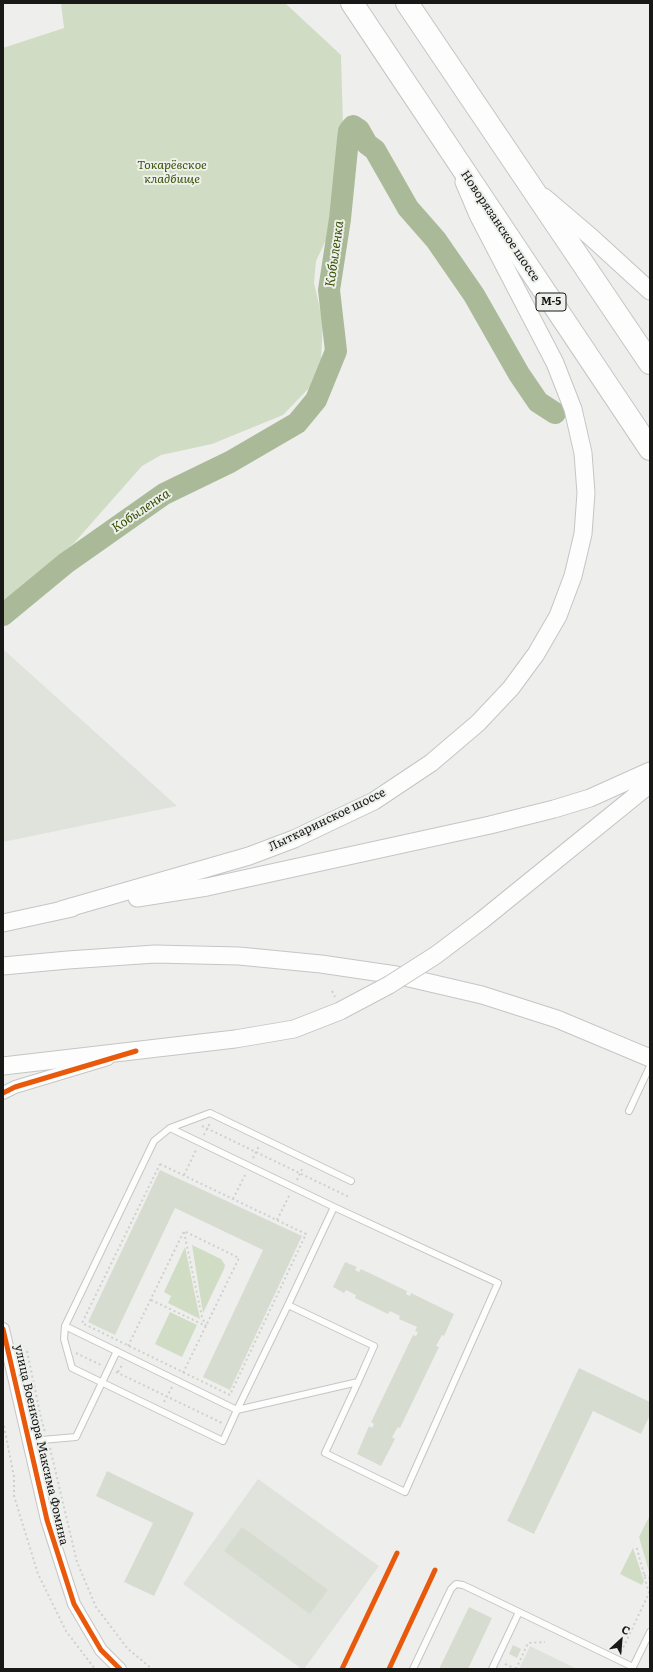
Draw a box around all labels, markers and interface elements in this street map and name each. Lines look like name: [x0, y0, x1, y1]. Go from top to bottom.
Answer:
park label: Токарёвское кладбище: [137, 158, 207, 186]
street label: Новорязанское шоссе: [457, 168, 543, 284]
water label: Кобыленка: [323, 220, 347, 288]
road number: М-5: [536, 293, 566, 311]
water label: Кобыленка: [109, 486, 173, 536]
street label: Лыткаринское шоссе: [266, 785, 388, 855]
street label: улица Военкора Максима Фомина: [11, 1343, 71, 1547]
north arrow: [601, 1620, 641, 1660]
text: С: [619, 1620, 633, 1638]

